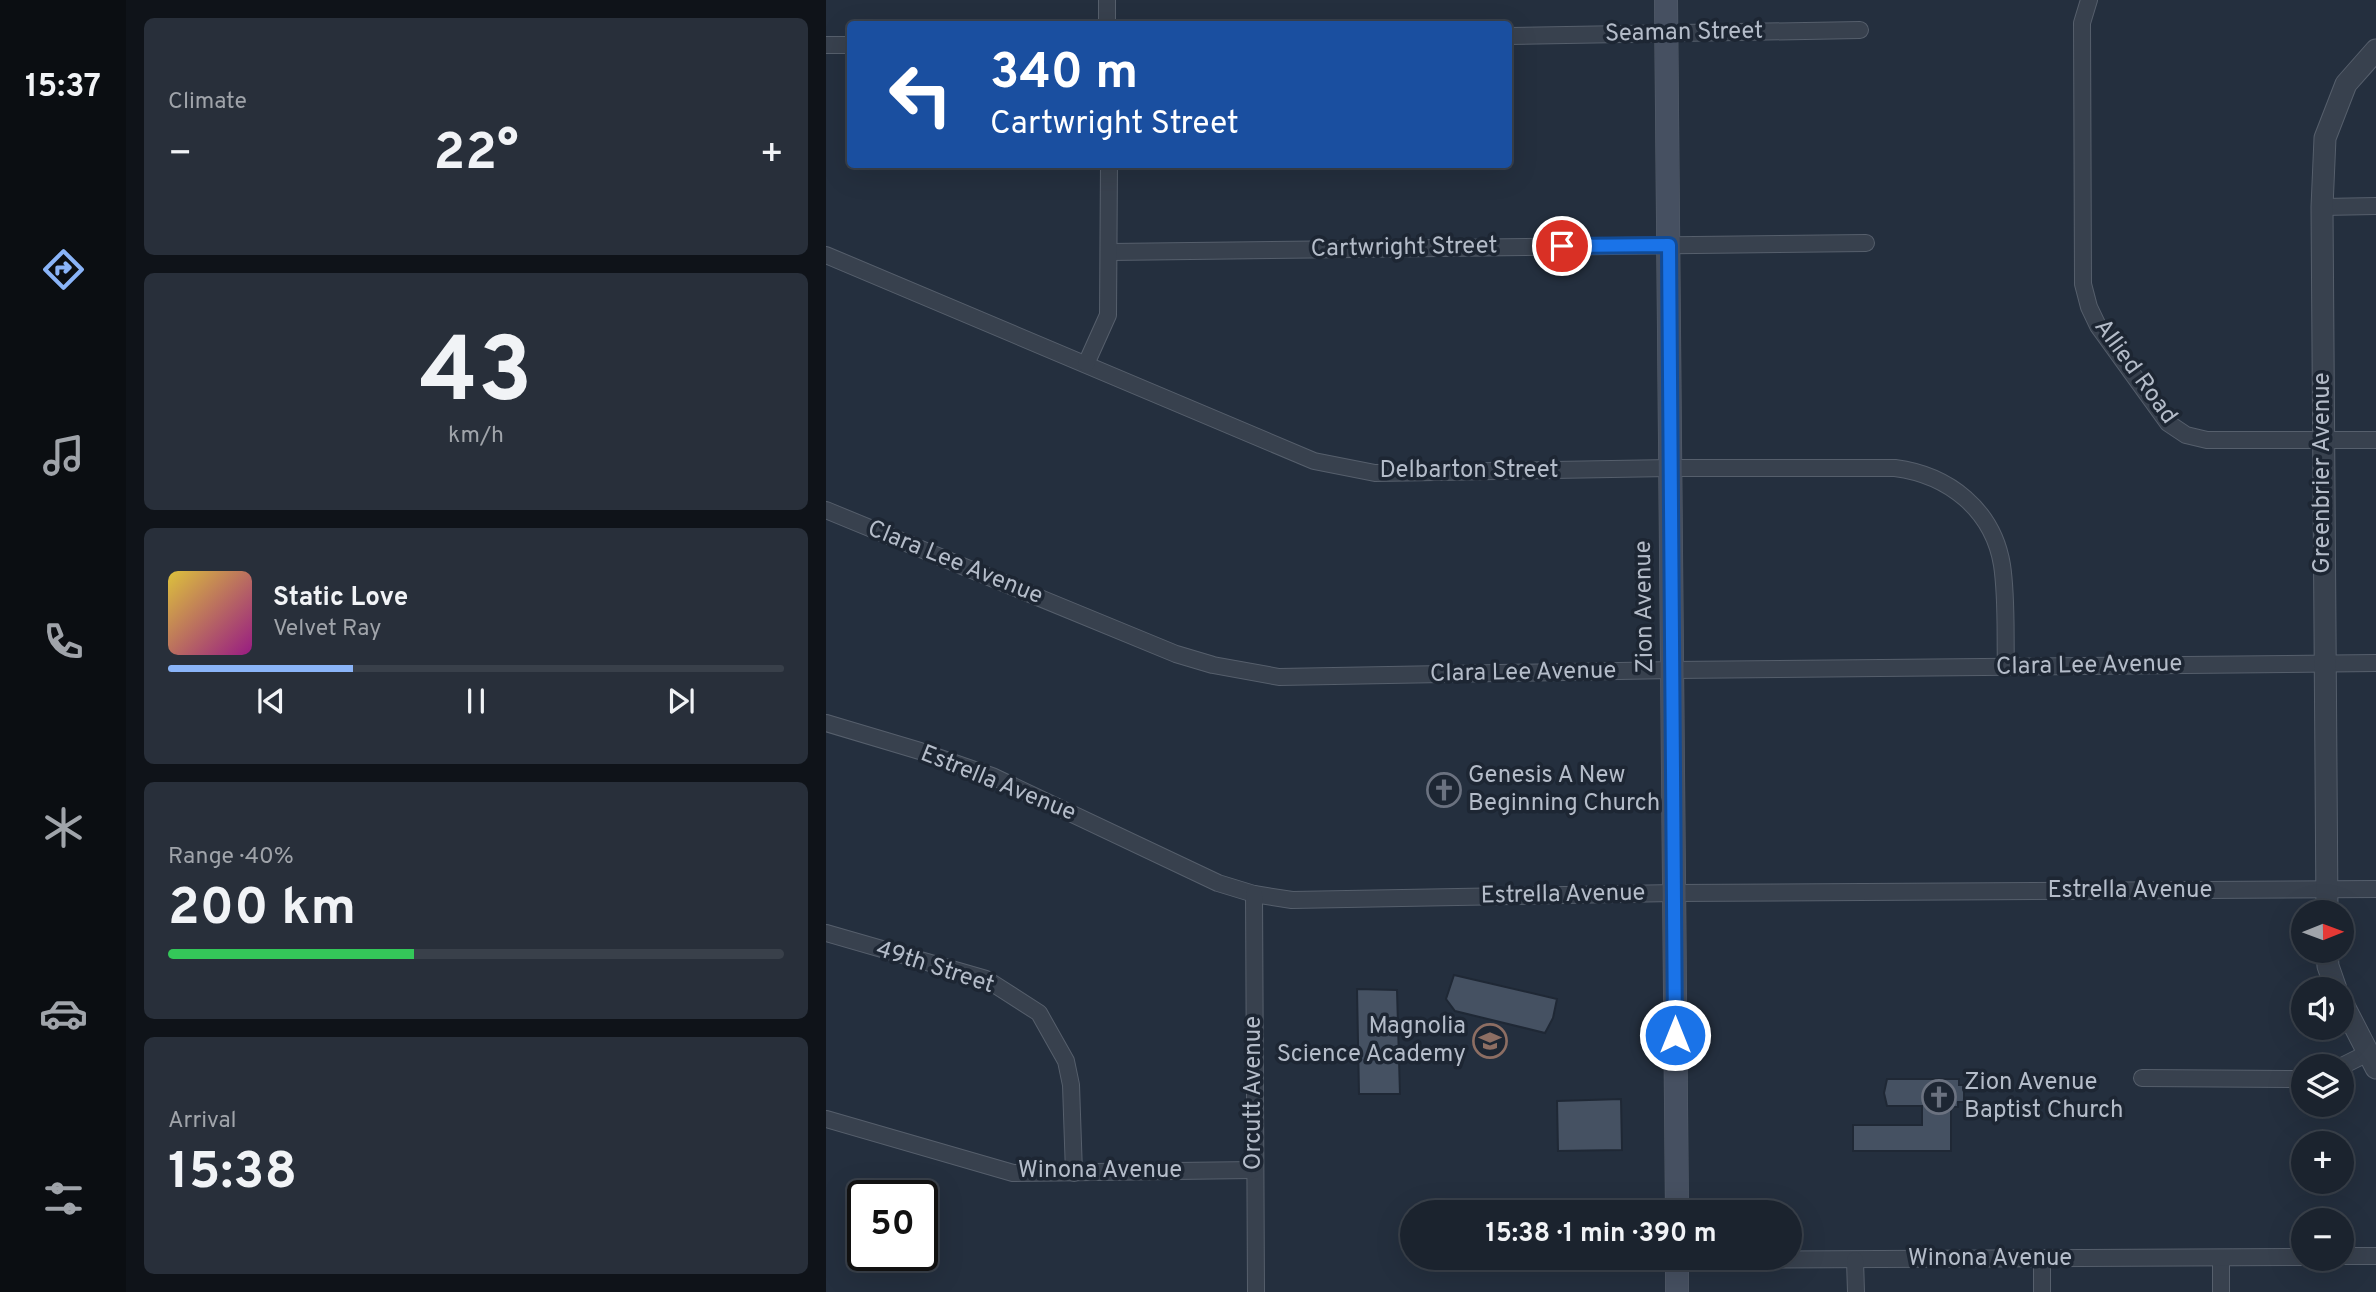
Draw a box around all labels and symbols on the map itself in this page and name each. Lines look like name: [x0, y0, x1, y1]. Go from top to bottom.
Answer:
street label: Seaman Street: [1605, 17, 1763, 49]
pin: [1532, 216, 1592, 276]
street label: Cartwright Street: [1310, 231, 1498, 265]
street label: Allied Road: [2087, 313, 2183, 431]
street label: Greenbrier Avenue: [2308, 372, 2338, 574]
street label: Delbarton Street: [1379, 456, 1559, 486]
street label: Clara Lee Avenue: [863, 514, 1047, 612]
street label: Zion Avenue: [1629, 540, 1661, 674]
street label: Clara Lee Avenue: [1996, 649, 2182, 683]
street label: Clara Lee Avenue: [1430, 656, 1616, 690]
street label: Estrella Avenue: [916, 739, 1080, 829]
place label: Genesis A New Beginning Church: [1468, 761, 1660, 819]
church icon: Genesis A New Beginning Church: [1425, 771, 1463, 809]
street label: Estrella Avenue: [2048, 876, 2212, 906]
street label: Estrella Avenue: [1480, 879, 1646, 911]
north arrow: [2291, 900, 2354, 962]
street label: 49th Street: [872, 935, 998, 1001]
position arrow: [1638, 998, 1712, 1072]
place label: Magnolia Science Academy: [1277, 1012, 1466, 1070]
street label: Orcutt Avenue: [1239, 1016, 1269, 1170]
school or university icon: Magnolia Science Academy: [1471, 1022, 1509, 1060]
place label: Zion Avenue Baptist Church: [1964, 1068, 2124, 1126]
church icon: Zion Avenue Baptist Church: [1920, 1078, 1958, 1116]
street label: Winona Avenue: [1018, 1156, 1182, 1186]
speed limit sign: 50: [847, 1180, 938, 1271]
street label: Winona Avenue: [1908, 1244, 2072, 1274]

